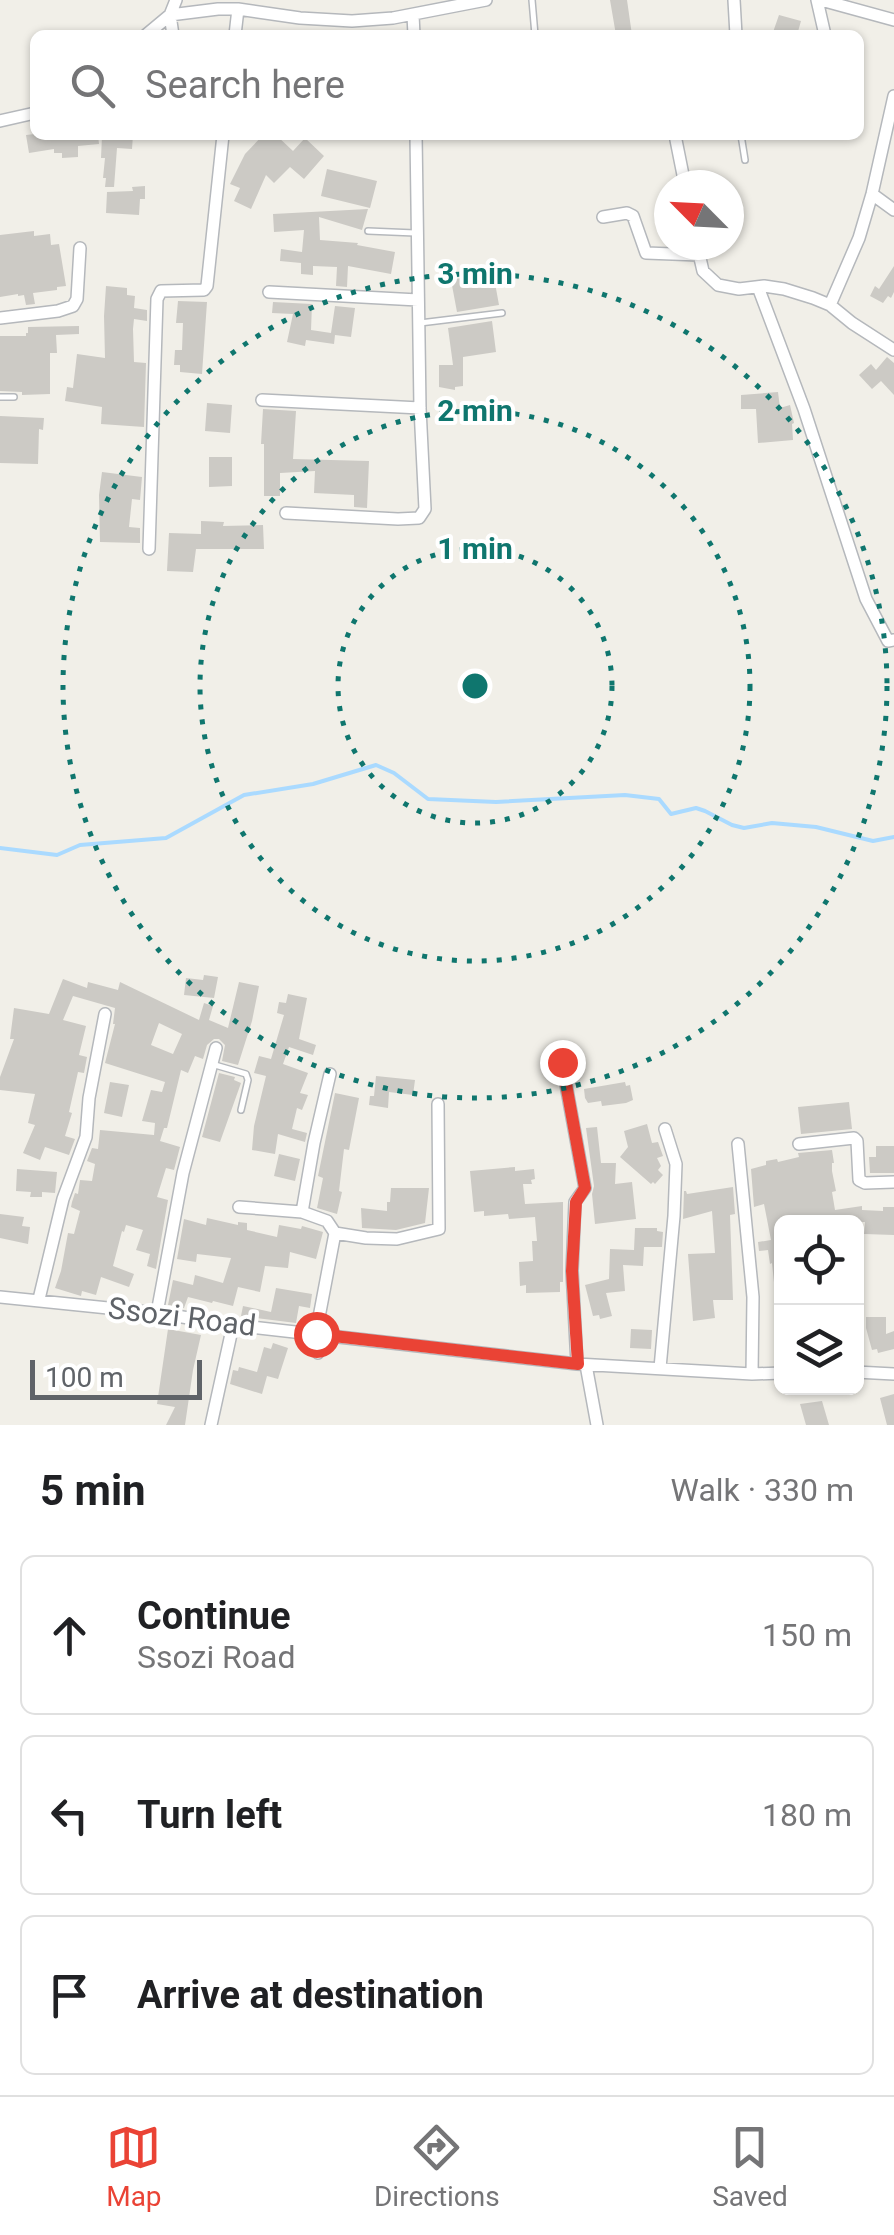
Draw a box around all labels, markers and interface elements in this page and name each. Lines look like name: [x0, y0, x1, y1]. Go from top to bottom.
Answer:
search box: [30, 30, 864, 140]
icon: search: [65, 58, 120, 113]
text: Search here: [145, 63, 345, 107]
north arrow: [654, 170, 744, 260]
text: 3 min: [437, 256, 513, 291]
text: 2 min: [437, 393, 513, 428]
text: 1 min: [437, 531, 513, 566]
centre of rings: [457, 668, 493, 704]
route end: [540, 1040, 586, 1086]
map controls: [774, 1215, 864, 1395]
button: locate: [774, 1215, 864, 1305]
street label: Ssozi Road: [106, 1290, 258, 1343]
button: layers: [774, 1305, 864, 1395]
route start: [294, 1312, 340, 1358]
scale bar: [30, 1355, 202, 1400]
text: 100 m: [45, 1361, 124, 1394]
text: 5 min: [40, 1466, 146, 1515]
text: Walk · 330 m: [671, 1471, 854, 1509]
text: Continue: [137, 1594, 291, 1638]
icon: ahead: [42, 1608, 97, 1663]
text: 150 m: [762, 1616, 852, 1654]
text: Ssozi Road: [137, 1638, 296, 1676]
icon: left: [42, 1788, 97, 1843]
text: Turn left: [137, 1793, 282, 1837]
text: 180 m: [762, 1796, 852, 1834]
icon: arrive: [42, 1968, 97, 2023]
text: Arrive at destination: [137, 1973, 484, 2017]
tab: Map: [106, 2120, 162, 2213]
tab: Directions: [374, 2120, 500, 2213]
tab: Saved: [712, 2120, 788, 2213]

